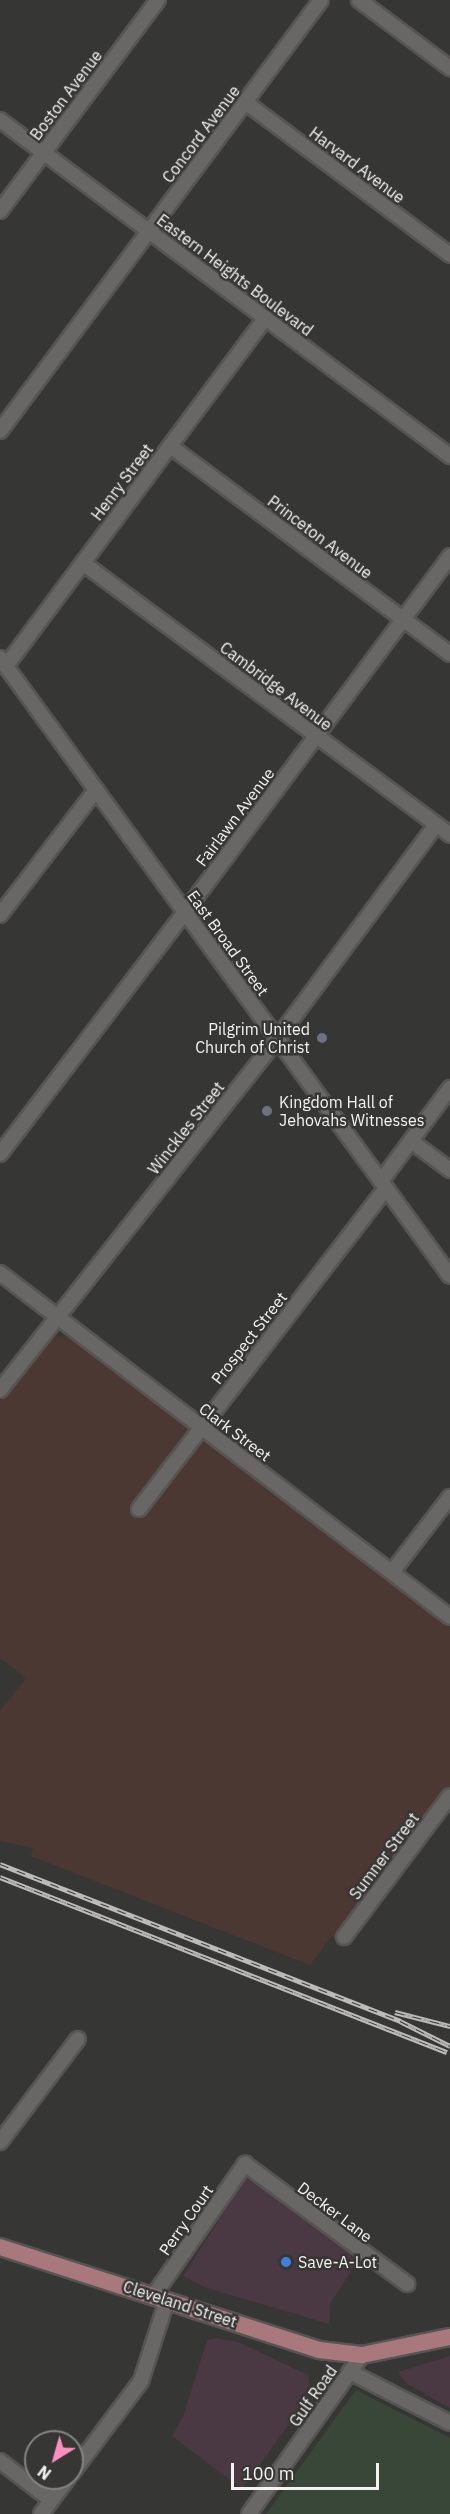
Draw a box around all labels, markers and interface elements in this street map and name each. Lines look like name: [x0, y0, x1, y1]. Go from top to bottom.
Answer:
street label: Boston Avenue: [26, 46, 106, 144]
street label: Concord Avenue: [158, 81, 244, 187]
street label: Harvard Avenue: [306, 123, 408, 207]
street label: Eastern Heights Boulevard: [153, 210, 317, 340]
street label: Henry Street: [87, 440, 157, 524]
street label: Princeton Avenue: [264, 491, 376, 583]
street label: Cambridge Avenue: [216, 638, 336, 734]
street label: Fairlawn Avenue: [192, 764, 278, 870]
street label: East Broad Street: [183, 887, 273, 999]
place label: Pilgrim United Church of Christ: [195, 1019, 310, 1057]
marker: Pilgrim United Church of Christ: [315, 1031, 329, 1045]
street label: Winckles Street: [144, 1078, 228, 1178]
place label: Kingdom Hall of Jehovahs Witnesses: [279, 1092, 425, 1130]
marker: Kingdom Hall of Jehovahs Witnesses: [260, 1104, 274, 1118]
street label: Prospect Street: [207, 1288, 291, 1388]
street label: Clark Street: [195, 1399, 275, 1465]
street label: Sumner Street: [345, 1809, 423, 1903]
street label: Decker Lane: [294, 2178, 376, 2246]
street label: Perry Court: [155, 2181, 217, 2259]
place label: Save-A-Lot: [298, 2252, 377, 2272]
marker: Save-A-Lot: [279, 2255, 293, 2269]
street label: Cleveland Street: [121, 2277, 239, 2331]
street label: Gulf Road: [285, 2362, 341, 2430]
north arrow: [24, 2430, 84, 2490]
scale bar: [234, 2451, 382, 2489]
text: N: [34, 2461, 55, 2484]
text: 100 m: [242, 2462, 294, 2485]

